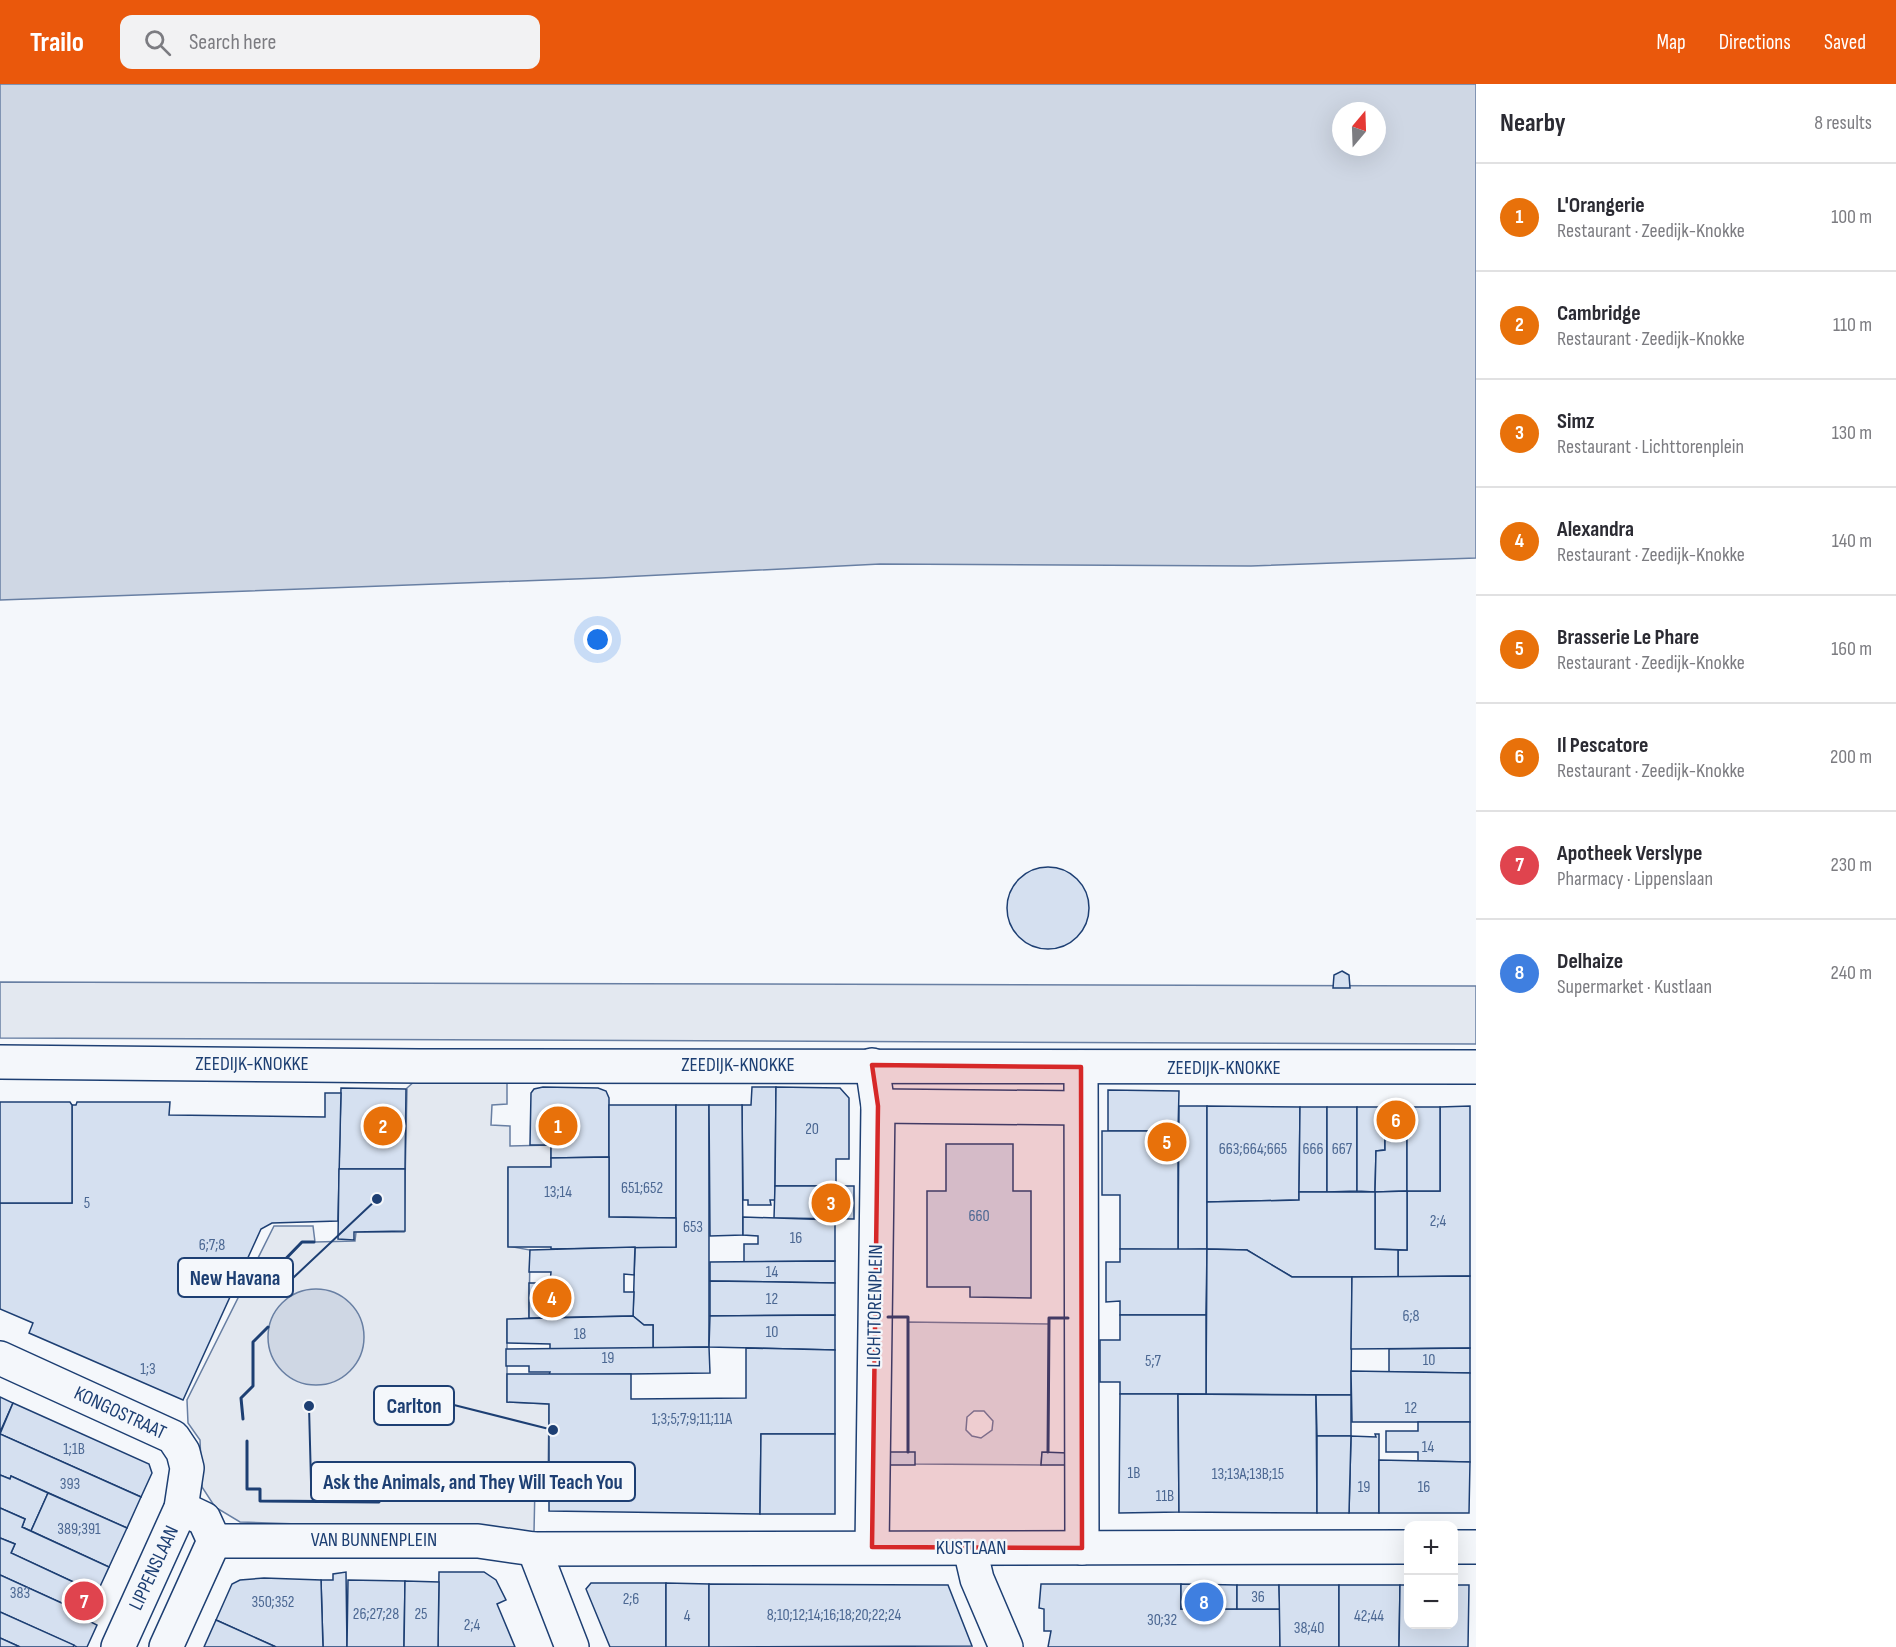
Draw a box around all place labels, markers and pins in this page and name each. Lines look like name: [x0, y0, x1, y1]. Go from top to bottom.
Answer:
pin: 6: [1376, 1098, 1416, 1142]
pin: 2: [364, 1104, 403, 1148]
pin: 1: [538, 1104, 578, 1148]
pin: 5: [1148, 1120, 1186, 1164]
pin: 3: [812, 1180, 850, 1226]
callout: New Havana: [178, 1258, 293, 1297]
pin: 4: [532, 1276, 572, 1320]
callout: Carlton: [374, 1386, 454, 1425]
callout: Ask the Animals, and They Will Teach You: [311, 1462, 635, 1501]
pin: 7: [64, 1578, 104, 1624]
pin: 8: [1184, 1580, 1224, 1624]

